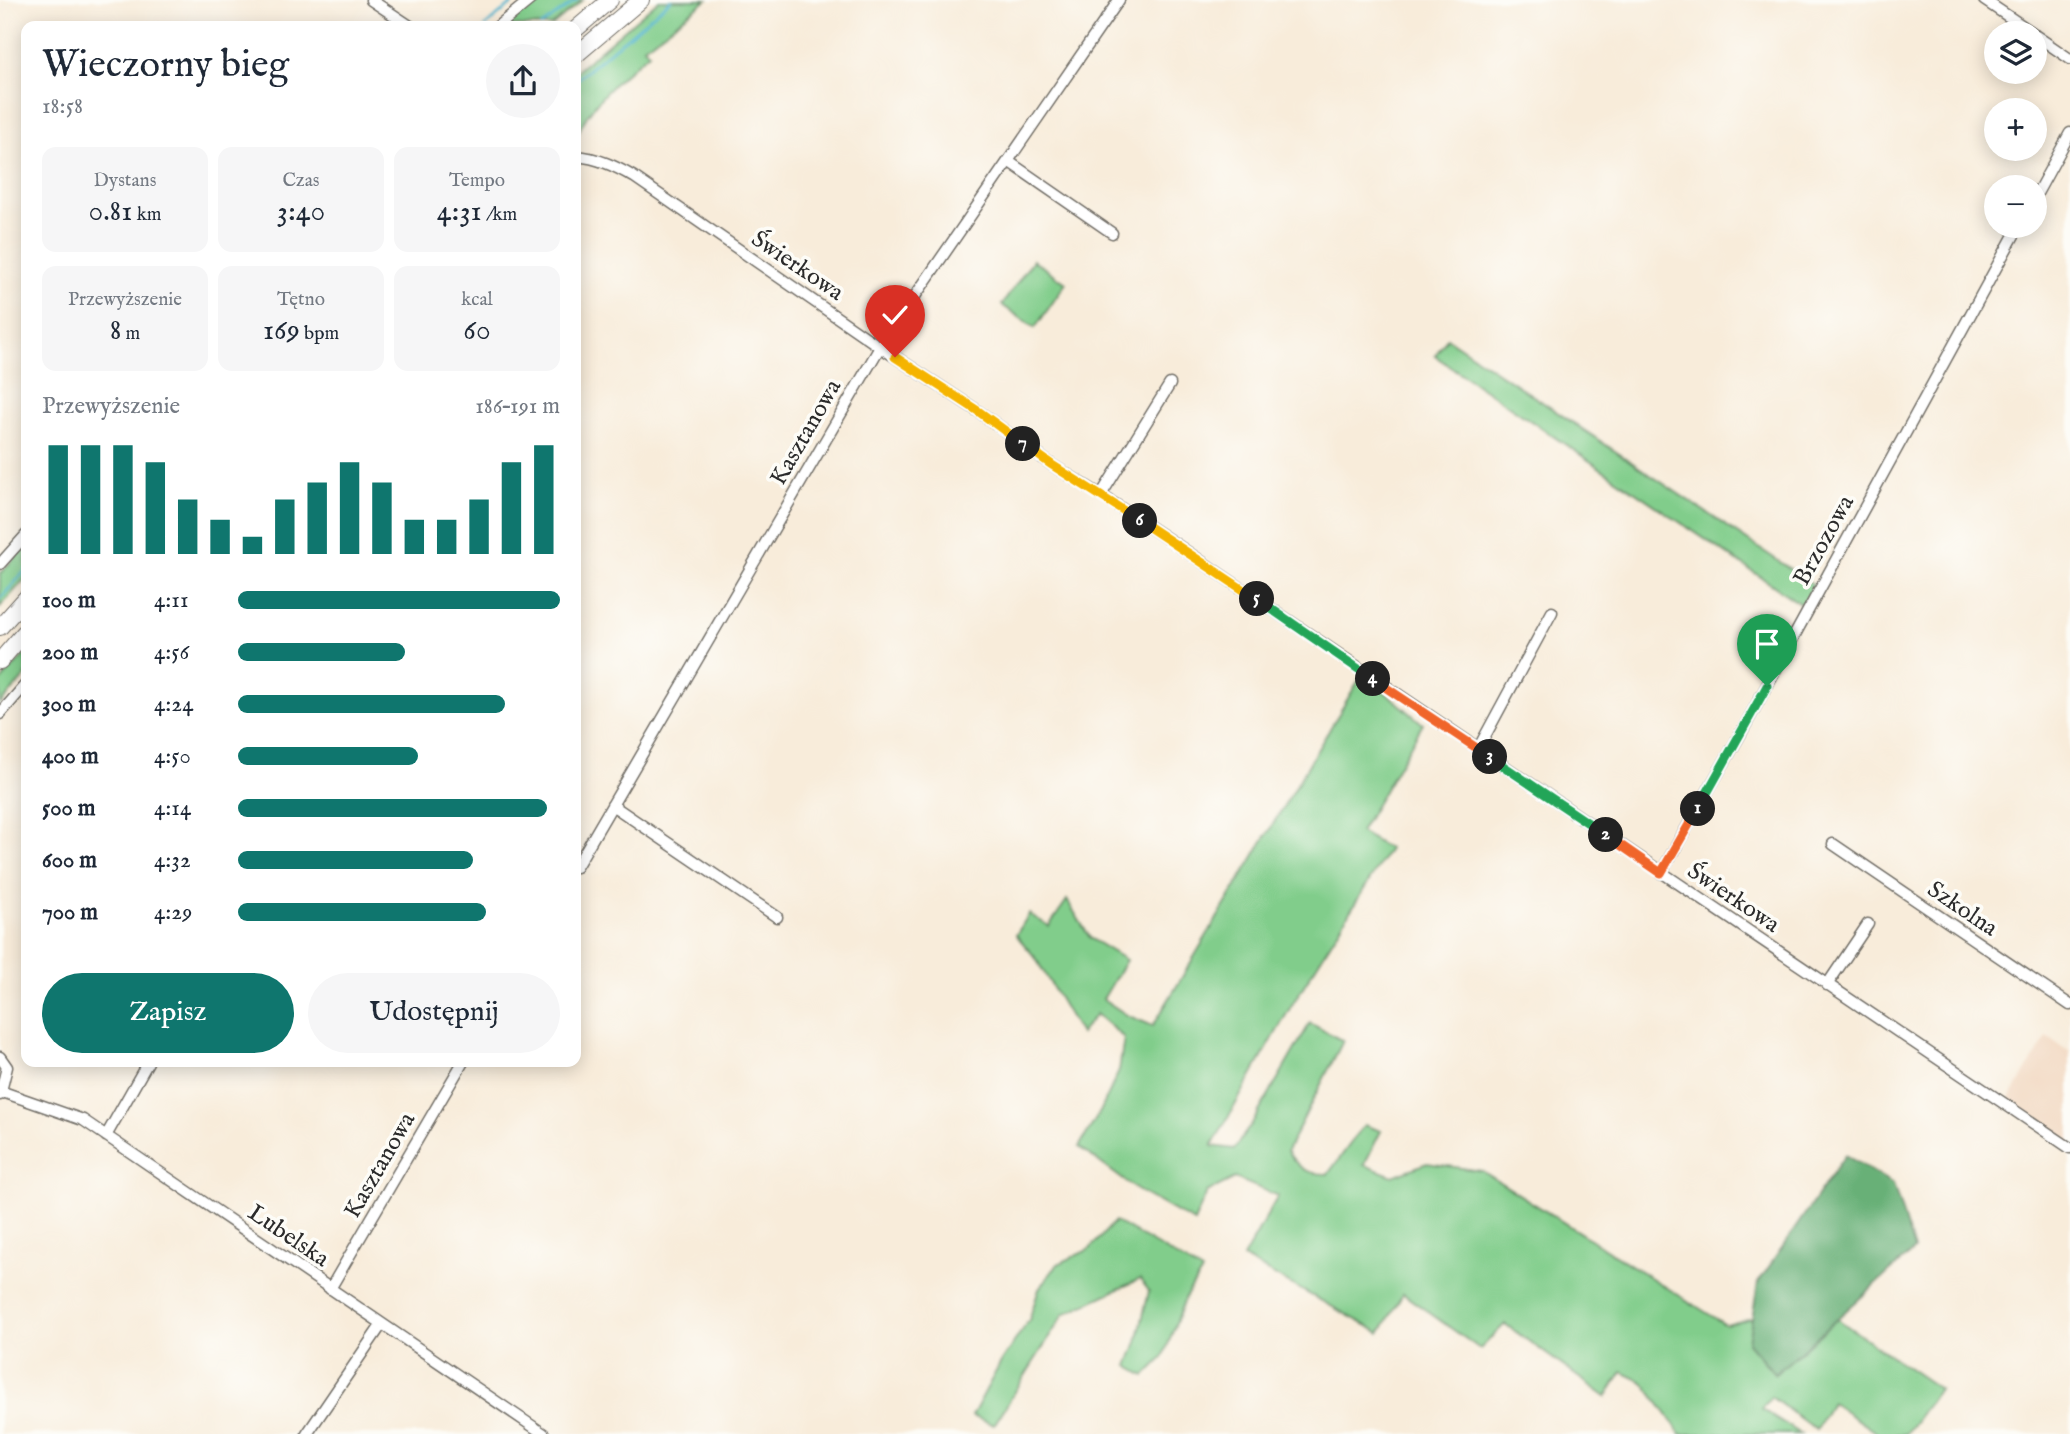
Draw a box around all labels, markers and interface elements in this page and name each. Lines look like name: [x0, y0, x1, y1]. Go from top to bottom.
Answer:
map controls: [1984, 21, 2047, 238]
button: layers: [1984, 21, 2047, 84]
text: Wieczorny bieg: [42, 42, 289, 90]
button: share: [486, 44, 560, 118]
text: 18:58: [42, 92, 83, 121]
button: +: [1984, 98, 2047, 161]
text: Dystans: [94, 169, 156, 193]
text: Czas: [282, 169, 320, 193]
text: Tempo: [449, 169, 505, 193]
button: −: [1984, 175, 2047, 238]
text: 0.81: [88, 193, 133, 231]
text: 3:40: [277, 193, 325, 231]
text: 4:31: [437, 193, 482, 231]
text: km: [133, 203, 162, 227]
text: /km: [482, 203, 517, 227]
street label: Świerkowa: [745, 224, 850, 309]
pin: [865, 285, 925, 357]
text: Przewyższenie: [68, 288, 182, 312]
text: Tętno: [277, 288, 325, 312]
text: kcal: [461, 288, 493, 312]
icon: check: [876, 296, 914, 334]
text: 8: [110, 312, 121, 350]
text: 169: [263, 312, 300, 350]
text: 60: [463, 312, 491, 350]
text: m: [121, 322, 140, 346]
text: bpm: [300, 322, 339, 346]
street label: Kasztanowa: [764, 374, 849, 491]
text: Przewyższenie: [42, 392, 180, 421]
text: 186–191 m: [475, 392, 560, 421]
pin: 7: [1006, 426, 1040, 462]
text: 7: [1018, 431, 1027, 455]
street label: Brzozowa: [1787, 490, 1862, 591]
pin: 6: [1122, 504, 1158, 538]
text: 6: [1135, 508, 1144, 532]
pin: 5: [1240, 582, 1274, 616]
text: 100 m: [42, 586, 96, 615]
text: 4:11: [154, 586, 188, 615]
text: 5: [1253, 586, 1260, 610]
pin: [1737, 614, 1797, 686]
icon: arrive: [1748, 625, 1786, 663]
text: 200 m: [42, 638, 98, 667]
text: 4:56: [154, 638, 189, 667]
pin: 4: [1356, 662, 1390, 696]
text: 4: [1368, 666, 1377, 690]
text: 300 m: [42, 690, 96, 719]
text: 4:24: [154, 690, 193, 719]
pin: 3: [1472, 740, 1508, 774]
text: 400 m: [42, 742, 99, 771]
text: 4:50: [154, 742, 191, 771]
text: 3: [1486, 744, 1493, 768]
pin: 1: [1680, 792, 1716, 826]
text: 500 m: [42, 794, 96, 823]
text: 4:14: [154, 794, 191, 823]
text: 1: [1694, 796, 1701, 820]
pin: 2: [1588, 818, 1624, 852]
text: 2: [1601, 822, 1610, 846]
text: 600 m: [42, 846, 97, 875]
text: 4:32: [154, 846, 191, 875]
street label: Świerkowa: [1681, 856, 1786, 941]
street label: Szkolna: [1921, 874, 2004, 944]
text: 700 m: [42, 898, 98, 927]
text: 4:29: [154, 898, 192, 927]
button: Zapisz: [42, 973, 294, 1053]
button: Udostępnij: [308, 973, 560, 1053]
street label: Kasztanowa: [338, 1107, 423, 1224]
street label: Lubelska: [242, 1198, 335, 1275]

